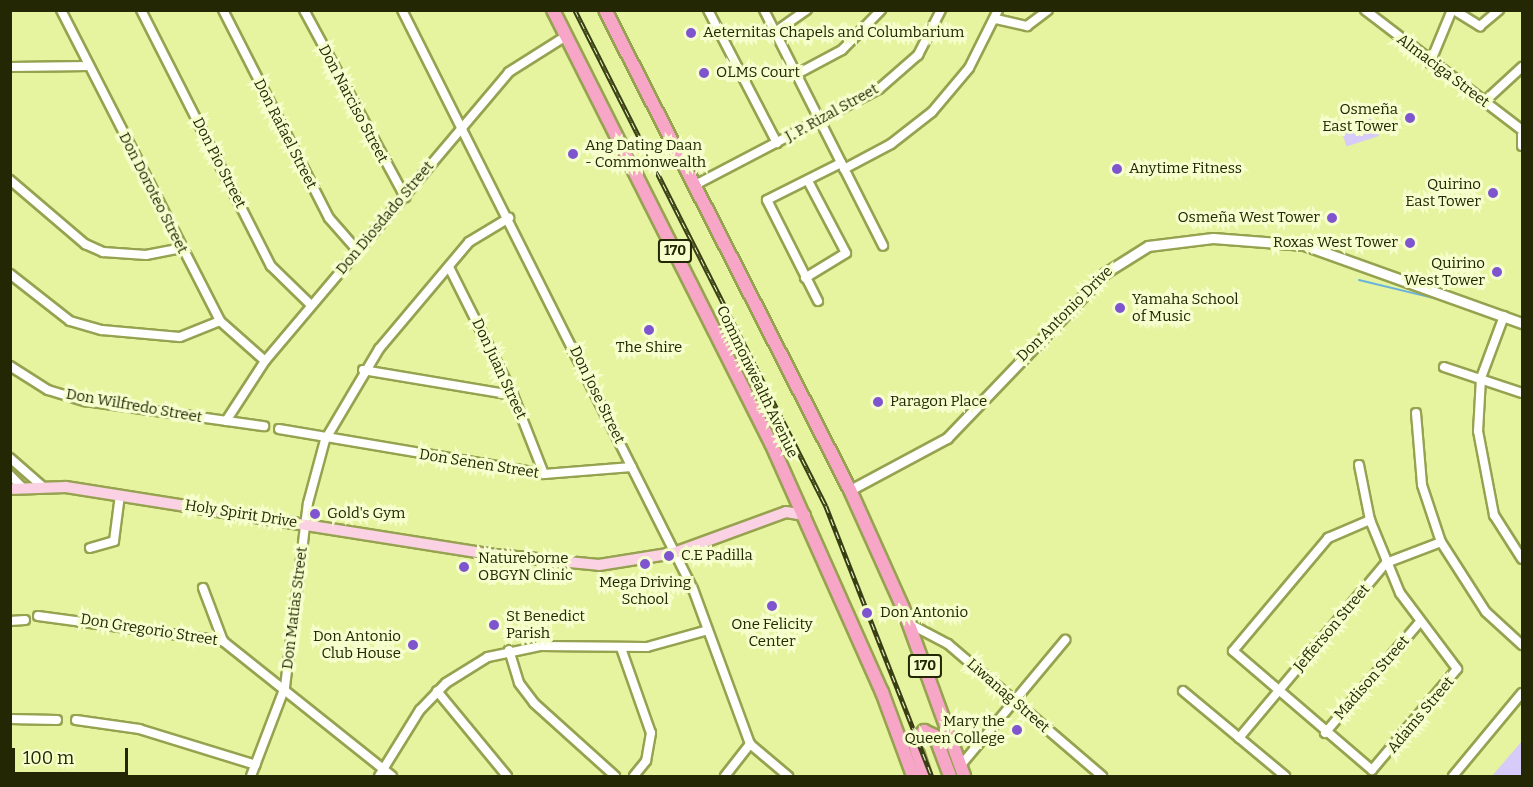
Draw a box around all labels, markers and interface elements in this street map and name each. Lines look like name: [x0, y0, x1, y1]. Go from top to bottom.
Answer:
place label: Aeternitas Chapels and Columbarium: [703, 24, 964, 42]
marker: Aeternitas Chapels and Columbarium: [684, 26, 698, 40]
street label: Almaciga Street: [1393, 30, 1493, 112]
street label: Don Narciso Street: [314, 42, 392, 166]
place label: OLMS Court: [716, 64, 800, 82]
marker: OLMS Court: [697, 66, 711, 80]
street label: Don Rafael Street: [250, 76, 320, 192]
street label: J. P. Rizal Street: [782, 80, 882, 146]
place label: Osmeña East Tower: [1322, 100, 1398, 135]
marker: Osmeña East Tower: [1403, 111, 1417, 125]
street label: Don Pio Street: [189, 115, 249, 211]
street label: Don Doroteo Street: [115, 129, 191, 257]
place label: Ang Dating Daan - Commonwealth: [585, 136, 706, 171]
marker: Ang Dating Daan - Commonwealth: [566, 147, 580, 161]
street label: Don Diosdado Street: [332, 158, 438, 278]
place label: Anytime Fitness: [1129, 160, 1242, 178]
marker: Anytime Fitness: [1110, 162, 1124, 176]
place label: Quirino East Tower: [1405, 175, 1481, 210]
marker: Quirino East Tower: [1486, 186, 1500, 200]
place label: Osmeña West Tower: [1178, 209, 1320, 227]
marker: Osmeña West Tower: [1325, 211, 1339, 225]
place label: Roxas West Tower: [1273, 234, 1398, 252]
marker: Roxas West Tower: [1403, 236, 1417, 250]
road number: 170: [657, 240, 693, 262]
place label: Quirino West Tower: [1404, 254, 1485, 289]
street label: Don Antonio Drive: [1013, 262, 1117, 366]
marker: Quirino West Tower: [1490, 265, 1504, 279]
place label: Yamaha School of Music: [1132, 290, 1239, 325]
marker: Yamaha School of Music: [1113, 301, 1127, 315]
street label: Commonwealth Avenue: [712, 303, 802, 461]
street label: Don Juan Street: [468, 316, 530, 422]
marker: The Shire: [642, 323, 656, 337]
place label: The Shire: [616, 339, 682, 357]
street label: Don Jose Street: [566, 343, 628, 447]
street label: Don Wilfredo Street: [64, 385, 204, 427]
place label: Paragon Place: [890, 393, 987, 411]
marker: Paragon Place: [871, 395, 885, 409]
street label: Don Senen Street: [418, 446, 540, 482]
street label: Holy Spirit Drive: [184, 496, 298, 532]
place label: Gold's Gym: [327, 505, 405, 523]
marker: Gold's Gym: [308, 507, 322, 521]
street label: Don Matias Street: [279, 546, 311, 670]
place label: C.E Padilla: [681, 547, 753, 565]
place label: Natureborne OBGYN Clinic: [478, 549, 573, 584]
marker: C.E Padilla: [662, 549, 676, 563]
marker: Mega Driving School: [638, 557, 652, 571]
marker: Natureborne OBGYN Clinic: [455, 558, 473, 576]
place label: Mega Driving School: [599, 573, 691, 608]
street label: Jefferson Street: [1290, 581, 1374, 675]
marker: One Felicity Center: [765, 599, 779, 613]
marker: Don Antonio: [858, 604, 876, 622]
place label: Don Antonio: [880, 604, 968, 622]
place label: St Benedict Parish: [506, 607, 585, 642]
street label: Don Gregorio Street: [79, 610, 219, 650]
place label: One Felicity Center: [731, 615, 813, 650]
marker: St Benedict Parish: [487, 618, 501, 632]
place label: Don Antonio Club House: [313, 627, 401, 662]
street label: Madison Street: [1331, 632, 1413, 724]
marker: Don Antonio Club House: [406, 638, 420, 652]
road number: 170: [907, 655, 943, 677]
street label: Liwanag Street: [963, 655, 1053, 737]
street label: Adams Street: [1384, 673, 1458, 757]
place label: Mary the Queen College: [905, 712, 1005, 747]
marker: Mary the Queen College: [1010, 723, 1024, 737]
scale bar: [15, 736, 130, 774]
text: 100 m: [23, 747, 74, 769]

